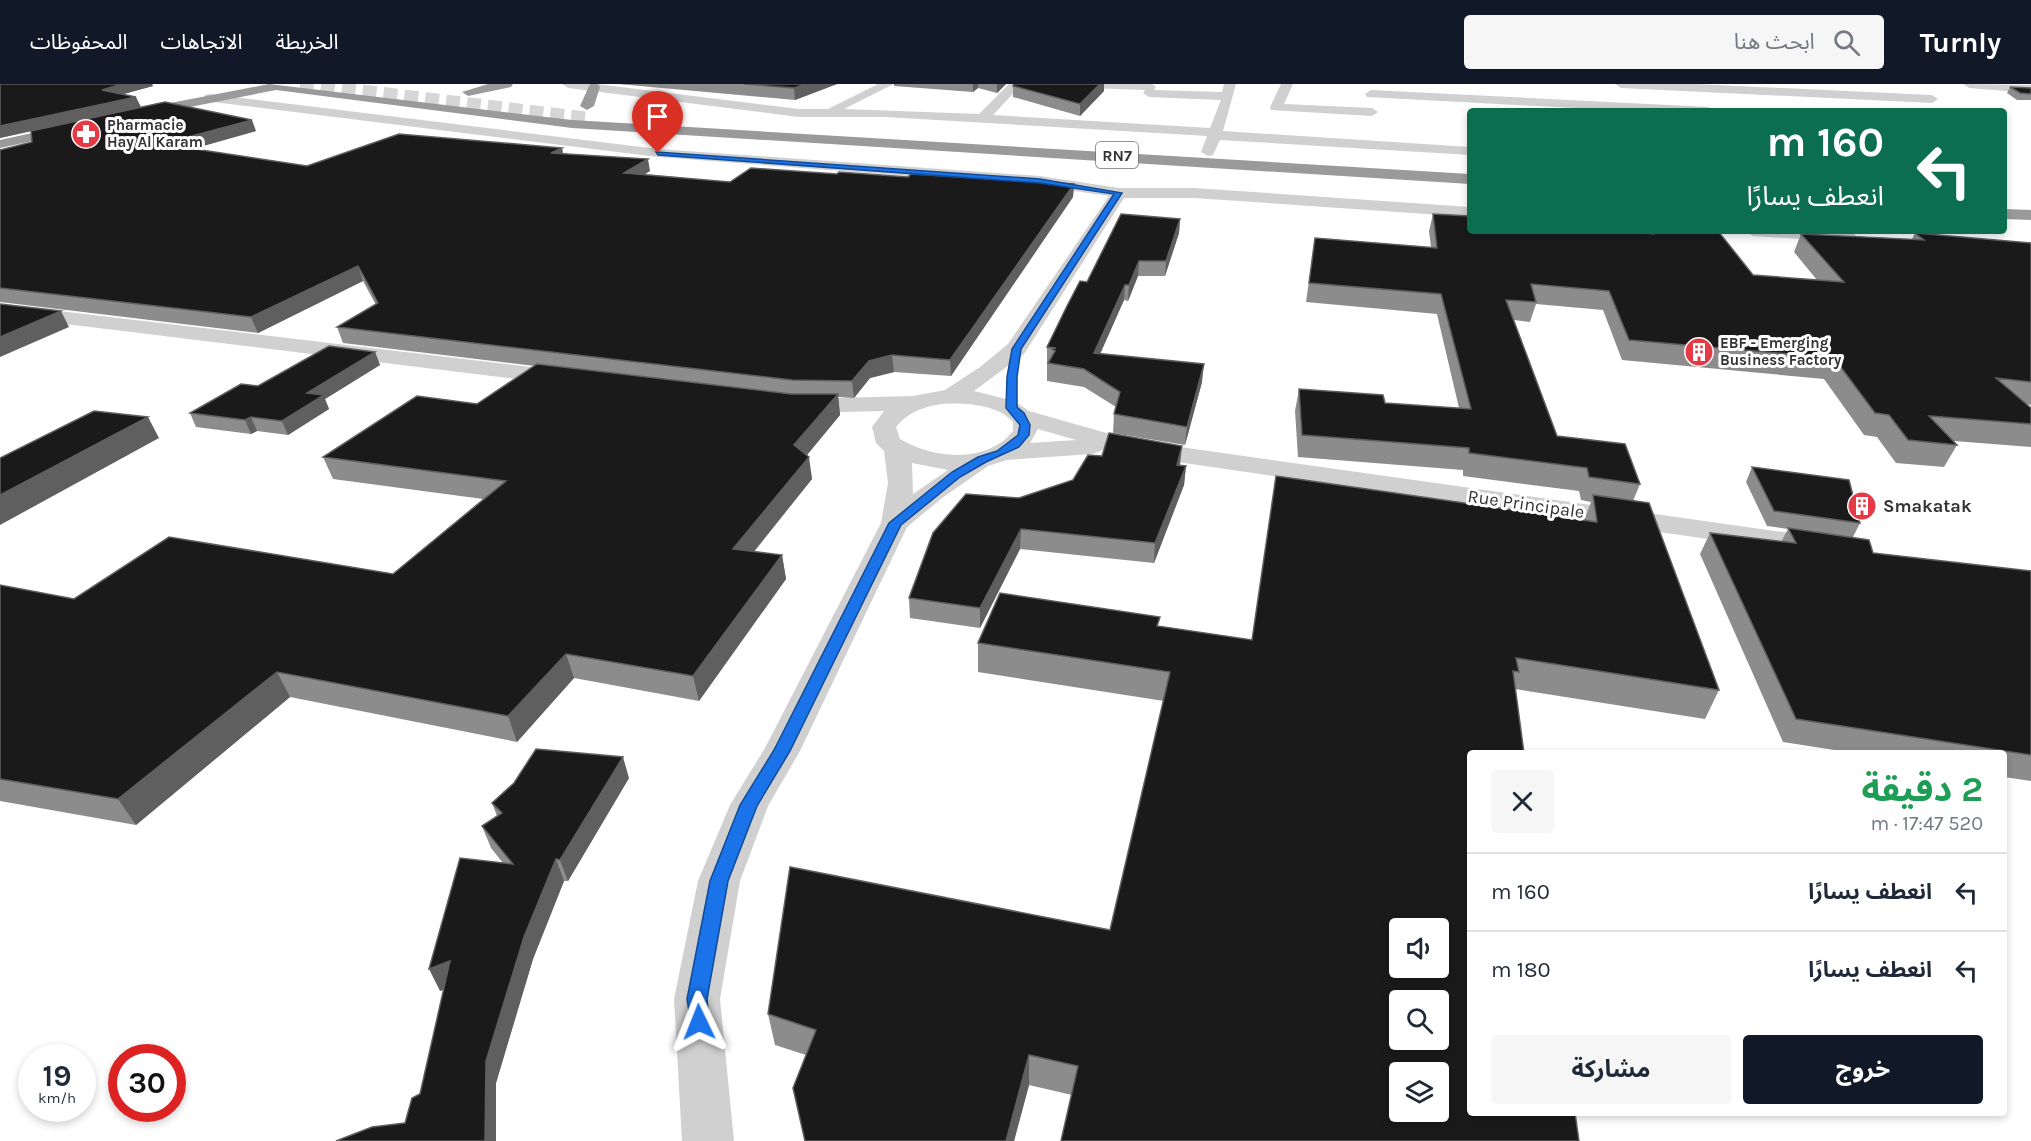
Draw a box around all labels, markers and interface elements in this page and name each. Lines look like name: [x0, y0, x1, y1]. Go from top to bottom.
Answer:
search box: [1464, 15, 1884, 69]
icon: search: [1830, 26, 1863, 59]
text: Turnly: [1920, 26, 2001, 59]
text: ابحث هنا: [1734, 29, 1815, 55]
text: المحفوظات: [30, 30, 127, 54]
text: الاتجاهات: [160, 30, 242, 54]
text: الخريطة: [275, 30, 338, 54]
pin: [632, 91, 683, 153]
icon: arrive: [641, 100, 674, 133]
place label: Pharmacie Hay Al Karam: [107, 116, 203, 151]
text: 160 m: [1766, 117, 1884, 167]
pharmacy icon: Pharmacie Hay Al Karam: [70, 118, 102, 150]
icon: left: [1905, 132, 1983, 210]
road number: RN7: [1096, 142, 1138, 168]
text: انعطف يسارًا: [1746, 180, 1884, 212]
place label: EBF - Emerging Business Factory: [1720, 334, 1842, 369]
building icon: EBF - Emerging Business Factory: [1683, 336, 1715, 368]
street label: Rue Principale: [1466, 485, 1586, 523]
building icon: Smakatak: [1846, 490, 1878, 522]
place label: Smakatak: [1883, 495, 1972, 517]
text: 2 دقيقة: [1862, 768, 1983, 810]
button: close: [1491, 770, 1554, 833]
text: 520 m · 17:47: [1871, 812, 1983, 835]
icon: left: [1950, 876, 1983, 909]
text: 160 m: [1491, 879, 1550, 905]
text: انعطف يسارًا: [1808, 879, 1932, 905]
map controls: [1389, 918, 1449, 1122]
button: sound: [1389, 918, 1449, 978]
icon: left: [1950, 954, 1983, 987]
text: 180 m: [1491, 957, 1551, 983]
text: انعطف يسارًا: [1808, 957, 1932, 983]
position arrow: [667, 990, 731, 1054]
button: search: [1389, 990, 1449, 1050]
button: مشاركة: [1491, 1035, 1731, 1104]
button: خروج: [1743, 1035, 1983, 1104]
speed limit sign: 30: [108, 1044, 186, 1122]
text: 19: [42, 1058, 71, 1094]
button: layers: [1389, 1062, 1449, 1122]
text: km/h: [38, 1089, 76, 1107]

